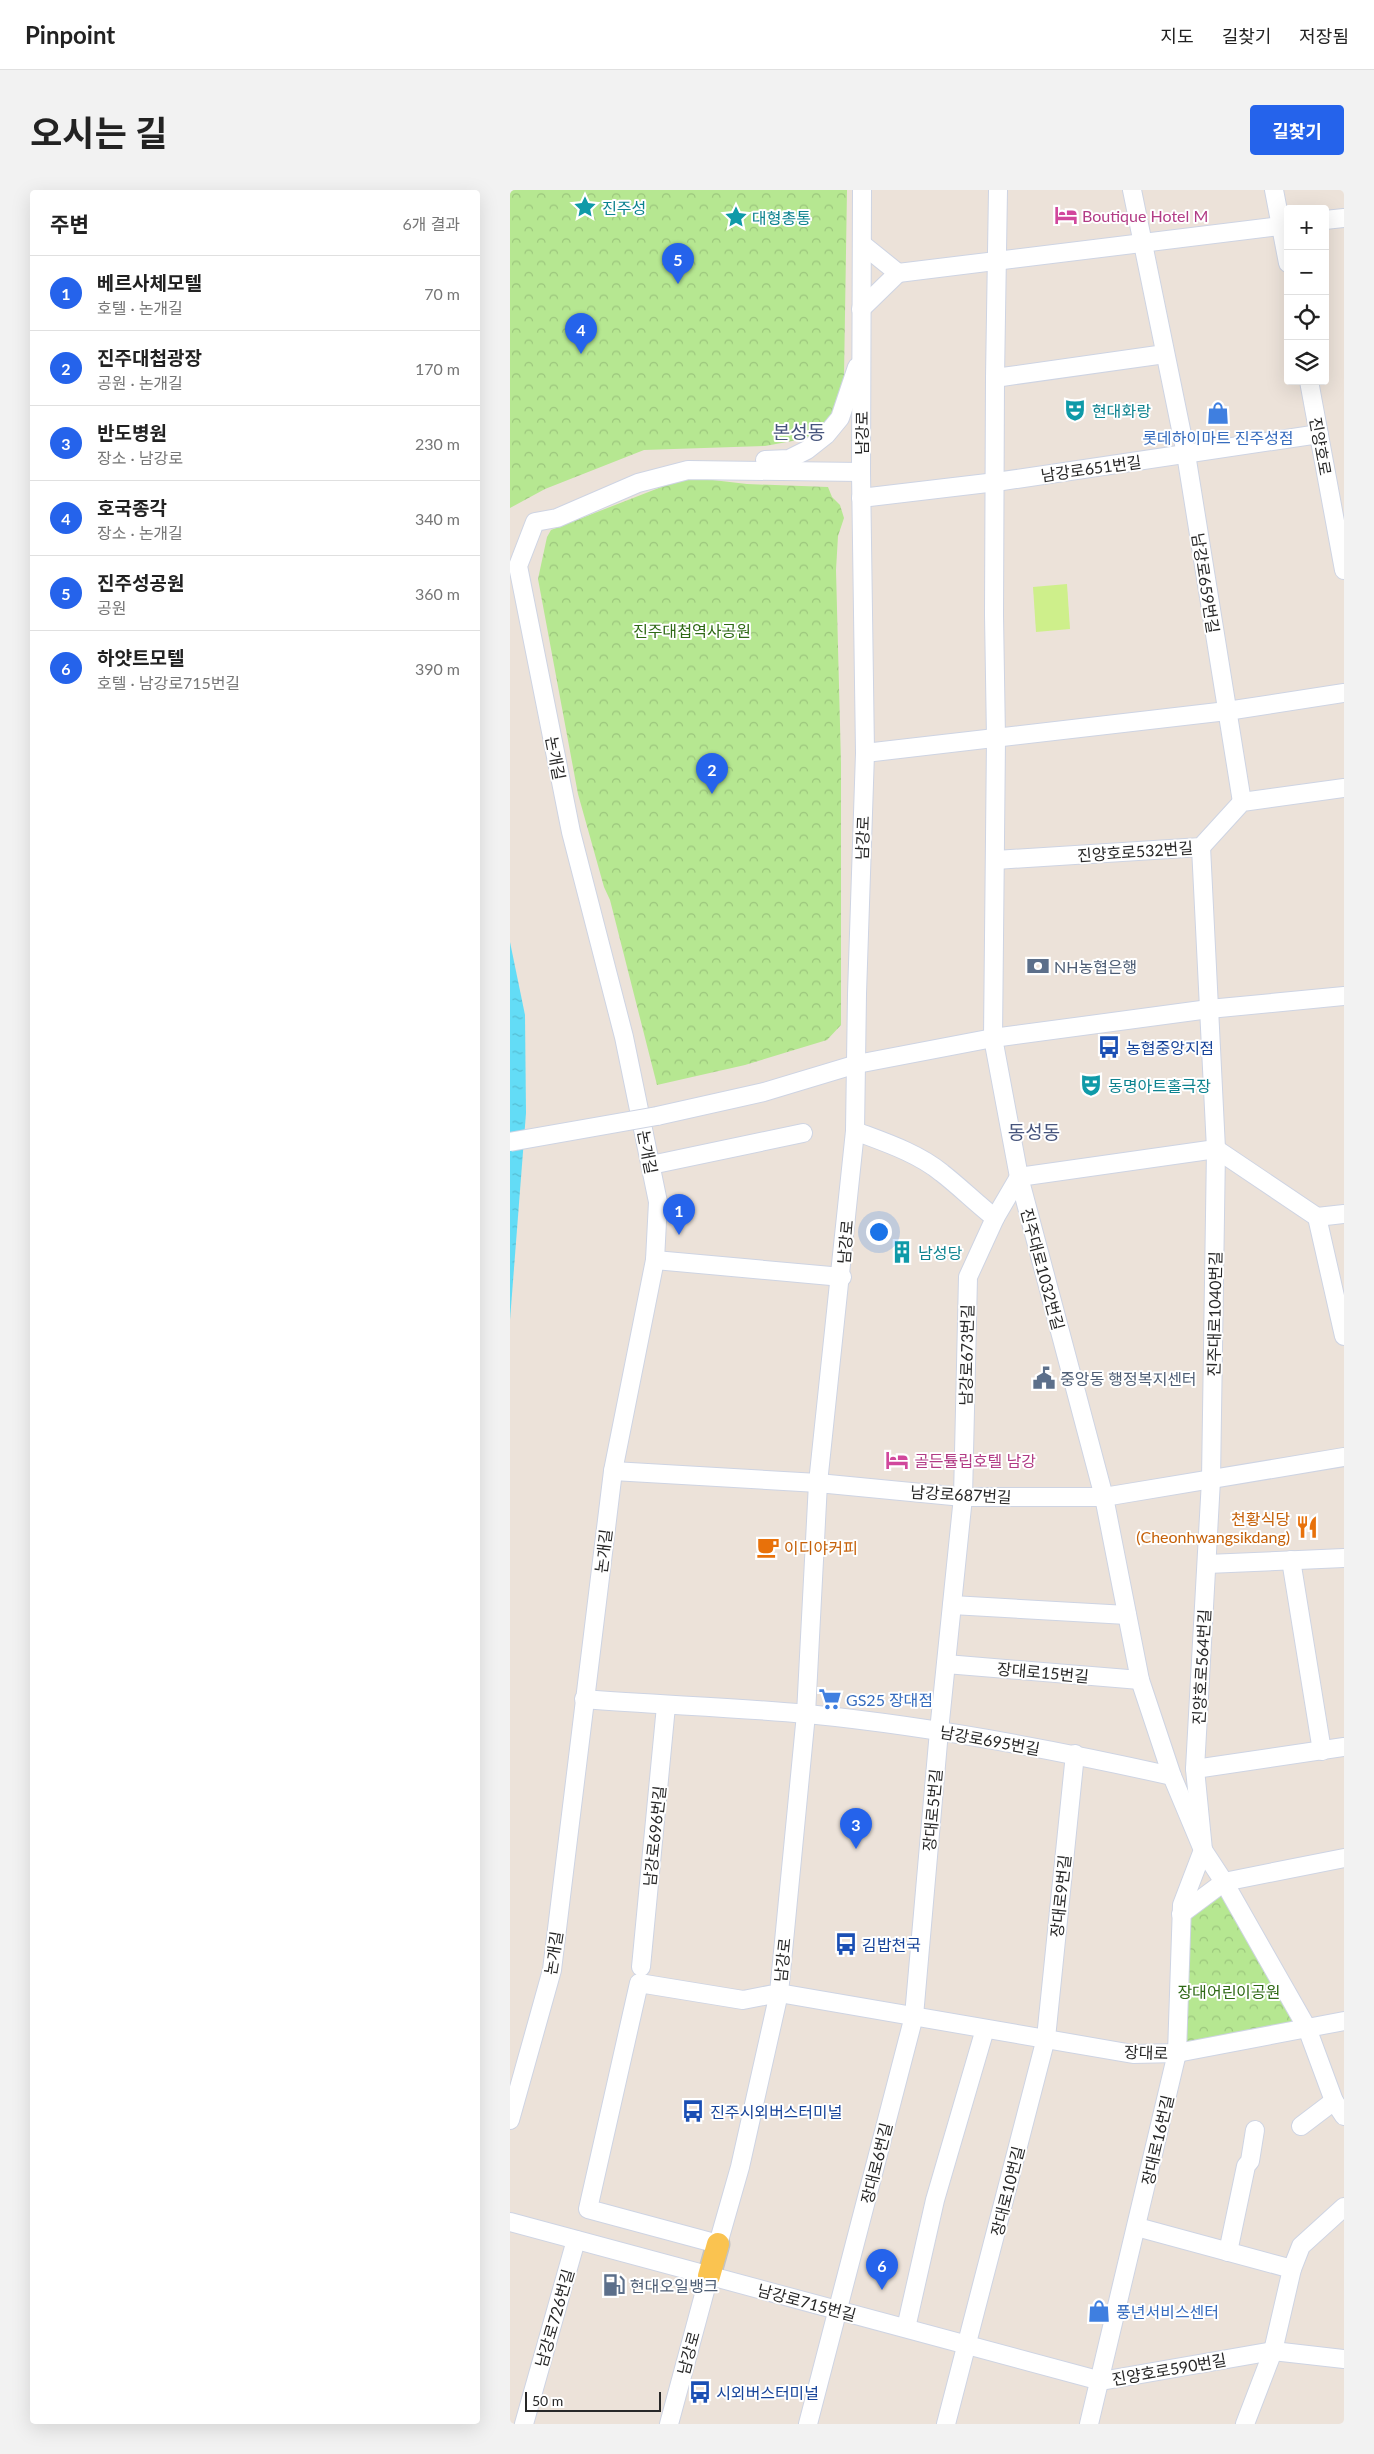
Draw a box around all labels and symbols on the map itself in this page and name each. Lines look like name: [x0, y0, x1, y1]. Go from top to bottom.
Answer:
place icon: 진주성: [572, 194, 598, 220]
place label: 진주성: [602, 198, 646, 217]
hotel icon: Boutique Hotel M: [1053, 202, 1079, 228]
place icon: 대형총통: [723, 204, 749, 230]
place label: Boutique Hotel M: [1082, 206, 1208, 225]
place label: 대형총통: [752, 208, 811, 227]
pin: 5: [662, 243, 694, 284]
pin: 4: [565, 313, 597, 354]
theatre icon: 현대화랑: [1062, 397, 1088, 423]
shop icon: 롯데하이마트 진주성점: [1205, 400, 1231, 426]
place label: 현대화랑: [1092, 401, 1151, 420]
street label: 남강로: [852, 411, 871, 455]
street label: 진양호로: [1307, 415, 1336, 477]
district label: 본성동: [773, 420, 825, 443]
place label: 롯데하이마트 진주성점: [1142, 428, 1294, 447]
street label: 남강로651번길: [1039, 452, 1143, 484]
street label: 남강로659번길: [1189, 531, 1223, 635]
park label: 진주대첩역사공원: [633, 621, 751, 640]
street label: 논개길: [542, 735, 570, 781]
pin: 2: [696, 753, 728, 794]
street label: 남강로: [852, 815, 872, 860]
street label: 진양호로532번길: [1076, 837, 1194, 865]
bank icon: NH농협은행: [1025, 953, 1051, 979]
place label: NH농협은행: [1054, 957, 1137, 976]
bus stop icon: 농협중앙지점: [1096, 1034, 1122, 1060]
place label: 농협중앙지점: [1126, 1038, 1214, 1057]
theatre icon: 동명아트홀극장: [1078, 1072, 1104, 1098]
place label: 동명아트홀극장: [1108, 1076, 1211, 1095]
district label: 동성동: [1008, 1120, 1060, 1143]
street label: 논개길: [634, 1129, 662, 1175]
pin: 1: [663, 1194, 695, 1235]
street label: 진주대로1032번길: [1018, 1206, 1068, 1332]
street label: 남강로: [834, 1219, 856, 1265]
your location: [866, 1219, 892, 1245]
building icon: 남성당: [889, 1239, 915, 1265]
place label: 남성당: [918, 1243, 962, 1262]
street label: 진주대로1040번길: [1203, 1251, 1225, 1377]
street label: 남강로673번길: [956, 1304, 976, 1406]
public building icon: 중앙동 행정복지센터: [1031, 1365, 1057, 1391]
place label: 중앙동 행정복지센터: [1060, 1369, 1197, 1388]
hotel icon: 골든튤립호텔 남강: [884, 1447, 910, 1473]
place label: 골든튤립호텔 남강: [914, 1451, 1036, 1470]
street label: 남강로687번길: [910, 1482, 1012, 1506]
place label: 천황식당 (Cheonhwangsikdang): [1136, 1509, 1290, 1546]
restaurant icon: 천황식당 (Cheonhwangsikdang): [1294, 1514, 1320, 1540]
street label: 논개길: [591, 1528, 615, 1574]
cafe icon: 이디야커피: [755, 1534, 781, 1560]
place label: 이디야커피: [784, 1538, 858, 1557]
street label: 진양호로564번길: [1188, 1608, 1214, 1726]
street label: 장대로15번길: [996, 1659, 1090, 1685]
supermarket icon: GS25 장대점: [817, 1686, 843, 1712]
place label: GS25 장대점: [846, 1690, 933, 1709]
street label: 남강로695번길: [938, 1722, 1042, 1758]
street label: 장대로5번길: [919, 1768, 945, 1852]
street label: 남강로696번길: [639, 1785, 669, 1887]
pin: 3: [840, 1808, 872, 1849]
street label: 장대로9번길: [1046, 1854, 1074, 1938]
street label: 논개길: [540, 1930, 566, 1976]
bus stop icon: 김밥천국: [833, 1931, 859, 1957]
place label: 김밥천국: [862, 1935, 921, 1954]
street label: 남강로: [770, 1937, 794, 1983]
park label: 장대어린이공원: [1177, 1982, 1281, 2001]
street label: 장대로: [1124, 2042, 1169, 2062]
street label: 장대로16번길: [1137, 2093, 1177, 2187]
bus stop icon: 진주시외버스터미널: [680, 2098, 706, 2124]
place label: 진주시외버스터미널: [710, 2102, 842, 2121]
street label: 장대로6번길: [857, 2120, 895, 2206]
street label: 장대로10번길: [987, 2144, 1027, 2238]
pin: 6: [866, 2249, 898, 2290]
street label: 남강로726번길: [531, 2267, 577, 2369]
fuel station icon: 현대오일뱅크: [601, 2272, 627, 2298]
place label: 현대오일뱅크: [630, 2276, 718, 2295]
street label: 남강로715번길: [756, 2280, 858, 2324]
shop icon: 풍년서비스센터: [1086, 2298, 1112, 2324]
place label: 풍년서비스센터: [1116, 2302, 1219, 2321]
street label: 남강로: [673, 2329, 703, 2377]
street label: 진양호로590번길: [1110, 2350, 1228, 2388]
bus stop icon: 시외버스터미널: [687, 2379, 713, 2405]
place label: 시외버스터미널: [716, 2383, 819, 2402]
scale bar: [525, 2389, 661, 2412]

